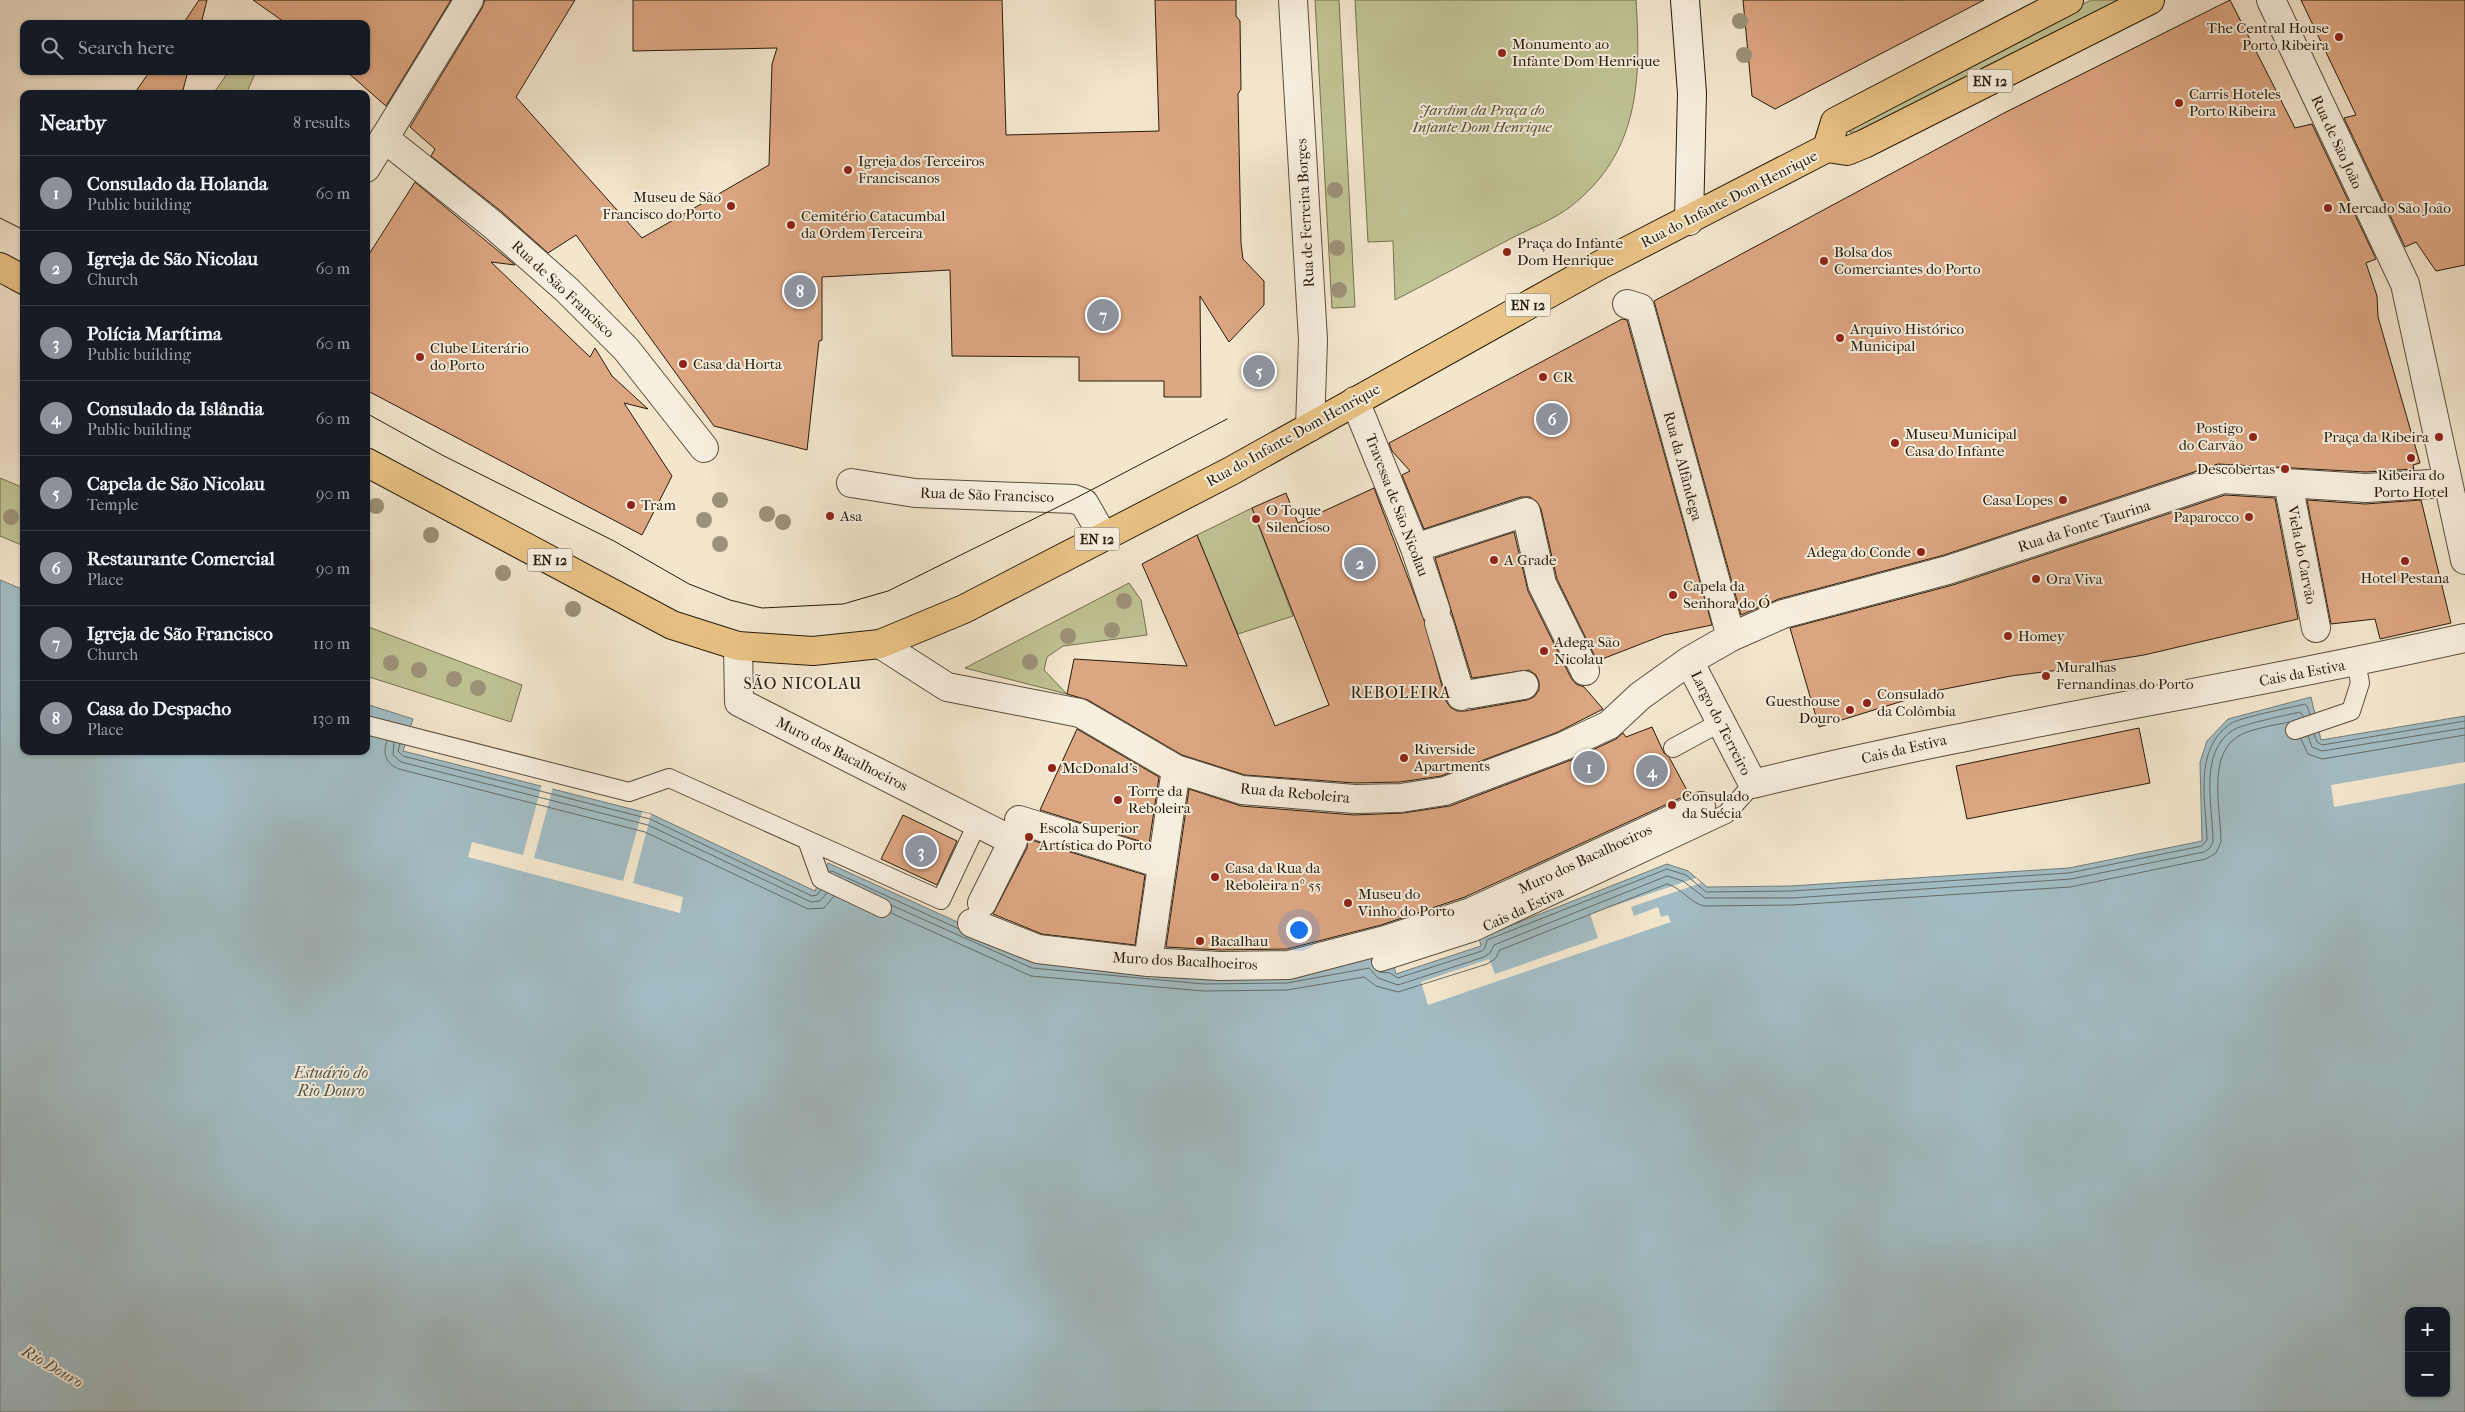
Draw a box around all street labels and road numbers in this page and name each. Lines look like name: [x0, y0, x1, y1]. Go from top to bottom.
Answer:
road number: EN 12: [1968, 70, 2012, 92]
street label: Rua de São João: [2307, 92, 2367, 192]
street label: Rua de Ferreira Borges: [1292, 138, 1318, 288]
street label: Rua do Infante Dom Henrique: [1638, 146, 1821, 252]
street label: Rua de São Francisco: [508, 237, 619, 342]
road number: EN 12: [1506, 294, 1550, 316]
street label: Rua do Infante Dom Henrique: [1203, 379, 1384, 490]
street label: Rua da Alfândega: [1660, 409, 1707, 524]
street label: Travessa de São Nicolau: [1361, 431, 1433, 579]
street label: Rua de São Francisco: [920, 484, 1055, 506]
street label: Rua da Fonte Taurina: [2015, 496, 2154, 556]
street label: Viela do Carvão: [2283, 503, 2320, 606]
road number: EN 12: [1074, 528, 1120, 550]
road number: EN 12: [528, 548, 572, 572]
street label: Cais da Estiva: [2258, 656, 2347, 690]
street label: Largo do Terreiro: [1687, 668, 1755, 779]
street label: Muro dos Bacalhoeiros: [773, 713, 911, 795]
street label: Cais da Estiva: [1860, 730, 1949, 768]
street label: Rua da Reboleira: [1239, 779, 1352, 807]
street label: Muro dos Bacalhoeiros: [1515, 820, 1655, 898]
street label: Cais da Estiva: [1480, 882, 1567, 936]
street label: Muro dos Bacalhoeiros: [1112, 948, 1258, 974]

